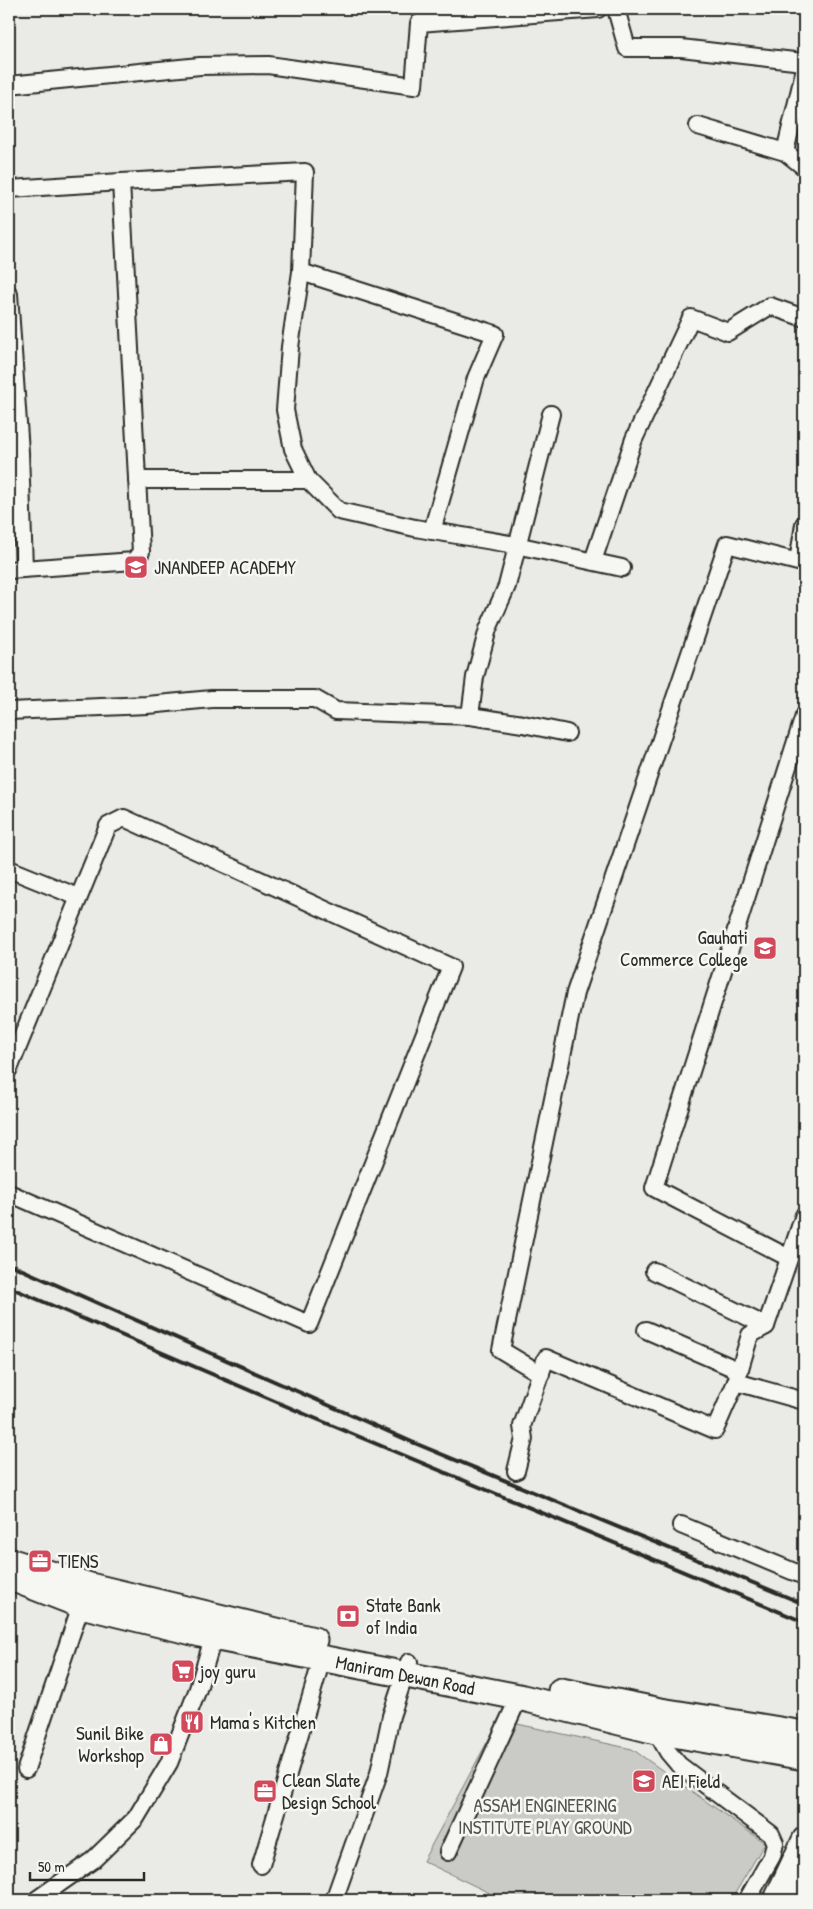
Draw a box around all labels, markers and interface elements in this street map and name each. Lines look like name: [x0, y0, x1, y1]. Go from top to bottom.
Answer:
school or university icon: JNANDEEP ACADEMY: [123, 554, 149, 580]
place label: JNANDEEP ACADEMY: [154, 554, 297, 580]
place label: Gauhati Commerce College: [620, 924, 748, 972]
school or university icon: Gauhati Commerce College: [752, 935, 778, 961]
office icon: TIENS: [27, 1548, 53, 1574]
place label: TIENS: [58, 1548, 99, 1574]
place label: State Bank of India: [366, 1592, 441, 1640]
bank icon: State Bank of India: [335, 1603, 361, 1629]
street label: Maniram Dewan Road: [334, 1648, 477, 1701]
supermarket icon: joy guru: [170, 1658, 196, 1684]
place label: joy guru: [198, 1658, 256, 1684]
restaurant icon: Mama's Kitchen: [179, 1709, 205, 1735]
place label: Mama's Kitchen: [210, 1709, 316, 1735]
place label: Sunil Bike Workshop: [76, 1720, 144, 1768]
shop icon: Sunil Bike Workshop: [148, 1731, 174, 1757]
place label: Clean Slate Design School: [282, 1767, 377, 1815]
school or university icon: AEI Field: [631, 1768, 657, 1794]
place label: AEI Field: [662, 1768, 721, 1794]
office icon: Clean Slate Design School: [252, 1778, 278, 1804]
park label: ASSAM ENGINEERING INSTITUTE PLAY GROUND: [458, 1792, 632, 1840]
scale bar: [30, 1849, 144, 1881]
text: 50 m: [38, 1856, 65, 1877]

